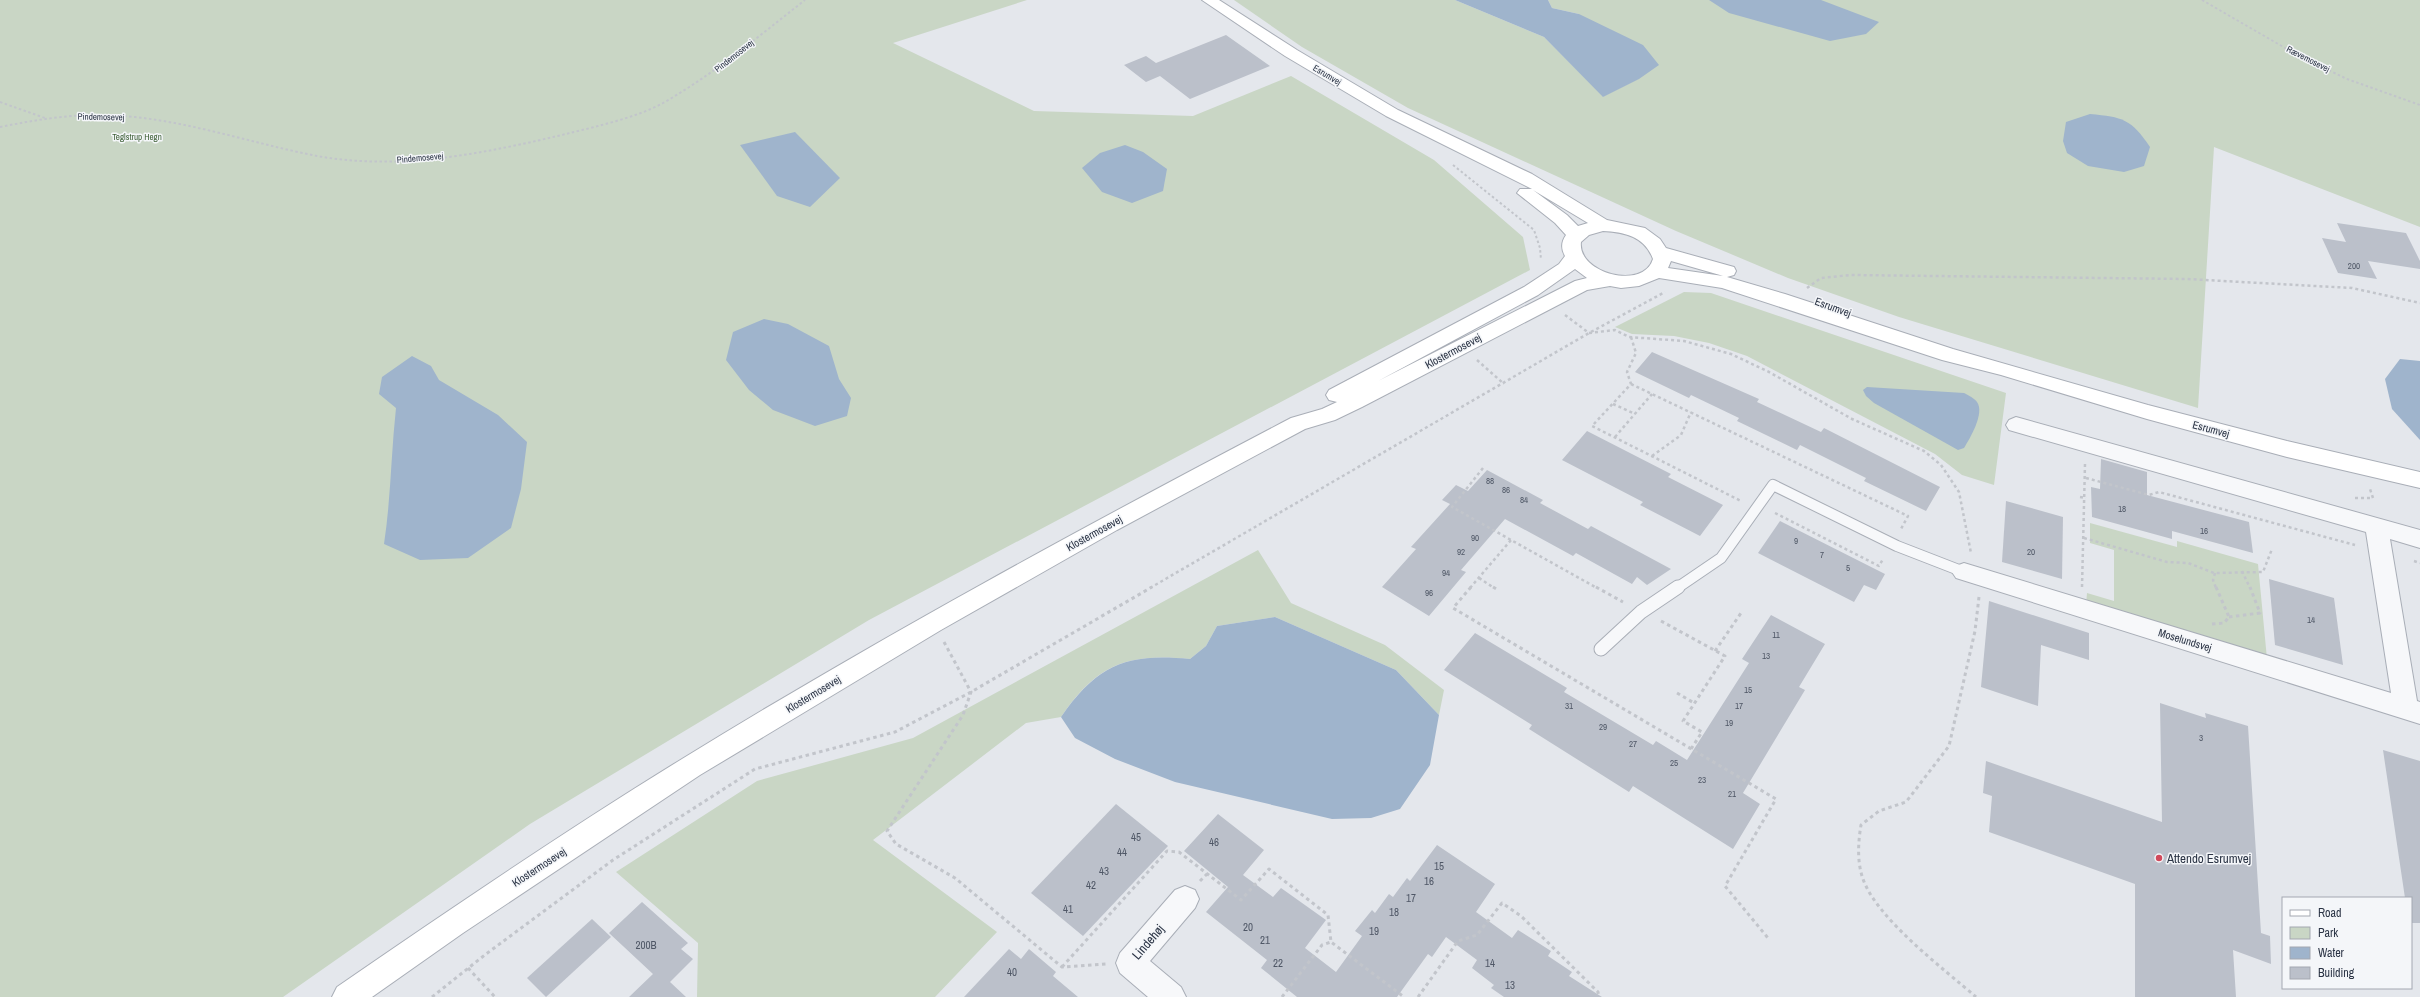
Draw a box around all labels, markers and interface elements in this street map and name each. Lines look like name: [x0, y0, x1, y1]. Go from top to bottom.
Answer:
street label: Pindemosevej: [712, 37, 756, 75]
street label: Rævemosevej: [2284, 43, 2332, 75]
street label: Esrumvej: [1311, 62, 1344, 88]
street label: Pindemosevej: [78, 111, 125, 123]
park label: Teglstrup Hegn: [112, 131, 162, 143]
street label: Pindemosevej: [396, 150, 444, 166]
house number: 200: [2348, 260, 2360, 272]
street label: Esrumvej: [1813, 294, 1853, 320]
street label: Klostermosevej: [1422, 330, 1484, 372]
street label: Esrumvej: [2191, 417, 2231, 441]
house number: 88: [1486, 475, 1494, 487]
house number: 86: [1502, 484, 1510, 496]
house number: 84: [1520, 494, 1528, 506]
house number: 18: [2118, 503, 2126, 515]
street label: Klostermosevej: [1064, 512, 1124, 554]
house number: 16: [2200, 525, 2208, 537]
house number: 90: [1471, 532, 1479, 544]
house number: 9: [1794, 535, 1798, 547]
house number: 92: [1457, 546, 1465, 558]
house number: 20: [2027, 546, 2035, 558]
house number: 7: [1820, 549, 1824, 561]
house number: 5: [1846, 562, 1850, 574]
house number: 94: [1442, 567, 1450, 579]
house number: 96: [1425, 587, 1433, 599]
house number: 14: [2307, 614, 2315, 626]
street label: Moselundsvej: [2157, 625, 2213, 655]
house number: 11: [1772, 629, 1780, 641]
house number: 13: [1762, 650, 1770, 662]
street label: Klostermosevej: [783, 672, 843, 716]
house number: 15: [1744, 684, 1752, 696]
house number: 31: [1565, 700, 1573, 712]
house number: 17: [1735, 700, 1743, 712]
house number: 19: [1725, 717, 1733, 729]
house number: 29: [1599, 721, 1607, 733]
house number: 3: [2199, 732, 2203, 744]
house number: 27: [1629, 738, 1637, 750]
house number: 25: [1670, 757, 1678, 769]
house number: 23: [1698, 774, 1706, 786]
house number: 21: [1728, 788, 1736, 800]
house number: 45: [1131, 830, 1141, 844]
house number: 46: [1209, 835, 1219, 849]
street label: Klostermosevej: [509, 844, 569, 890]
house number: 44: [1117, 845, 1127, 859]
place label: Attendo Esrumvej: [2166, 850, 2251, 867]
marker: Attendo Esrumvej: [2154, 853, 2164, 863]
house number: 15: [1434, 859, 1444, 873]
house number: 43: [1099, 864, 1109, 878]
house number: 16: [1424, 874, 1434, 888]
house number: 42: [1086, 878, 1096, 892]
house number: 17: [1406, 891, 1416, 905]
legend: [2282, 897, 2412, 989]
house number: 41: [1063, 902, 1073, 916]
house number: 18: [1389, 905, 1399, 919]
text: Road: [2318, 905, 2342, 921]
house number: 20: [1243, 920, 1253, 934]
street label: Lindehøj: [1128, 921, 1168, 963]
house number: 19: [1369, 924, 1379, 938]
text: Park: [2318, 925, 2338, 941]
house number: 21: [1260, 933, 1270, 947]
house number: 200B: [635, 938, 657, 952]
text: Water: [2318, 945, 2345, 961]
house number: 22: [1273, 956, 1283, 970]
house number: 14: [1485, 956, 1495, 970]
house number: 40: [1007, 965, 1017, 979]
text: Building: [2318, 965, 2355, 981]
house number: 13: [1505, 978, 1515, 992]

